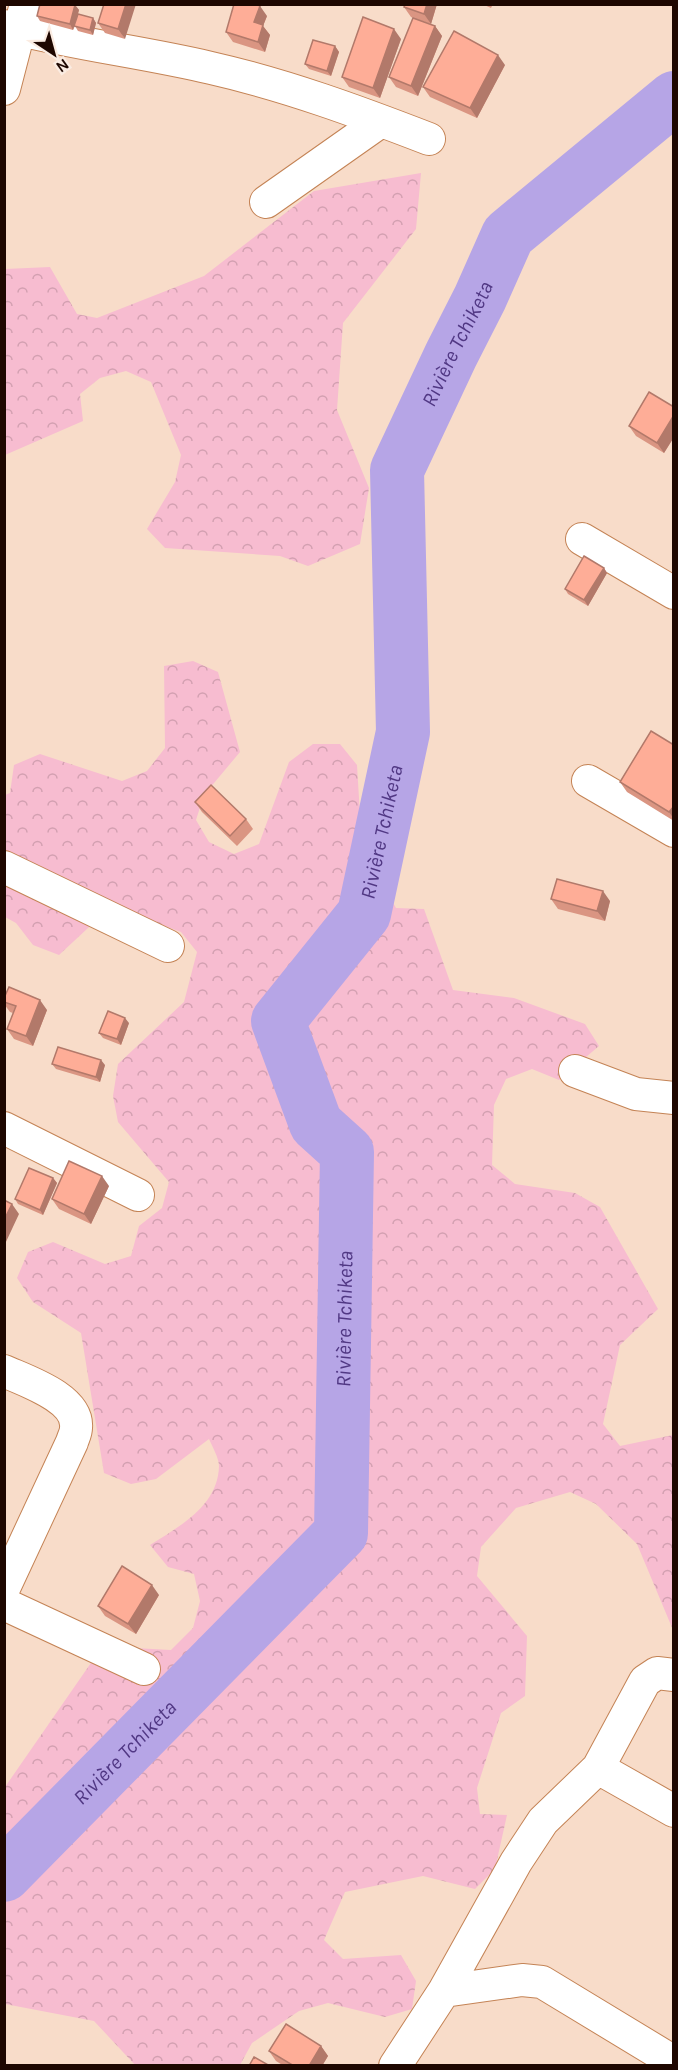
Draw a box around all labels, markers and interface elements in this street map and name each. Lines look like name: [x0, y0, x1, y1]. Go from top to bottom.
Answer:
north arrow: [24, 24, 84, 84]
text: N: [52, 55, 73, 77]
water label: Rivière Tchiketa: [417, 278, 498, 410]
water label: Rivière Tchiketa: [356, 763, 408, 901]
water label: Rivière Tchiketa: [331, 1251, 357, 1388]
water label: Rivière Tchiketa: [68, 1695, 181, 1810]

